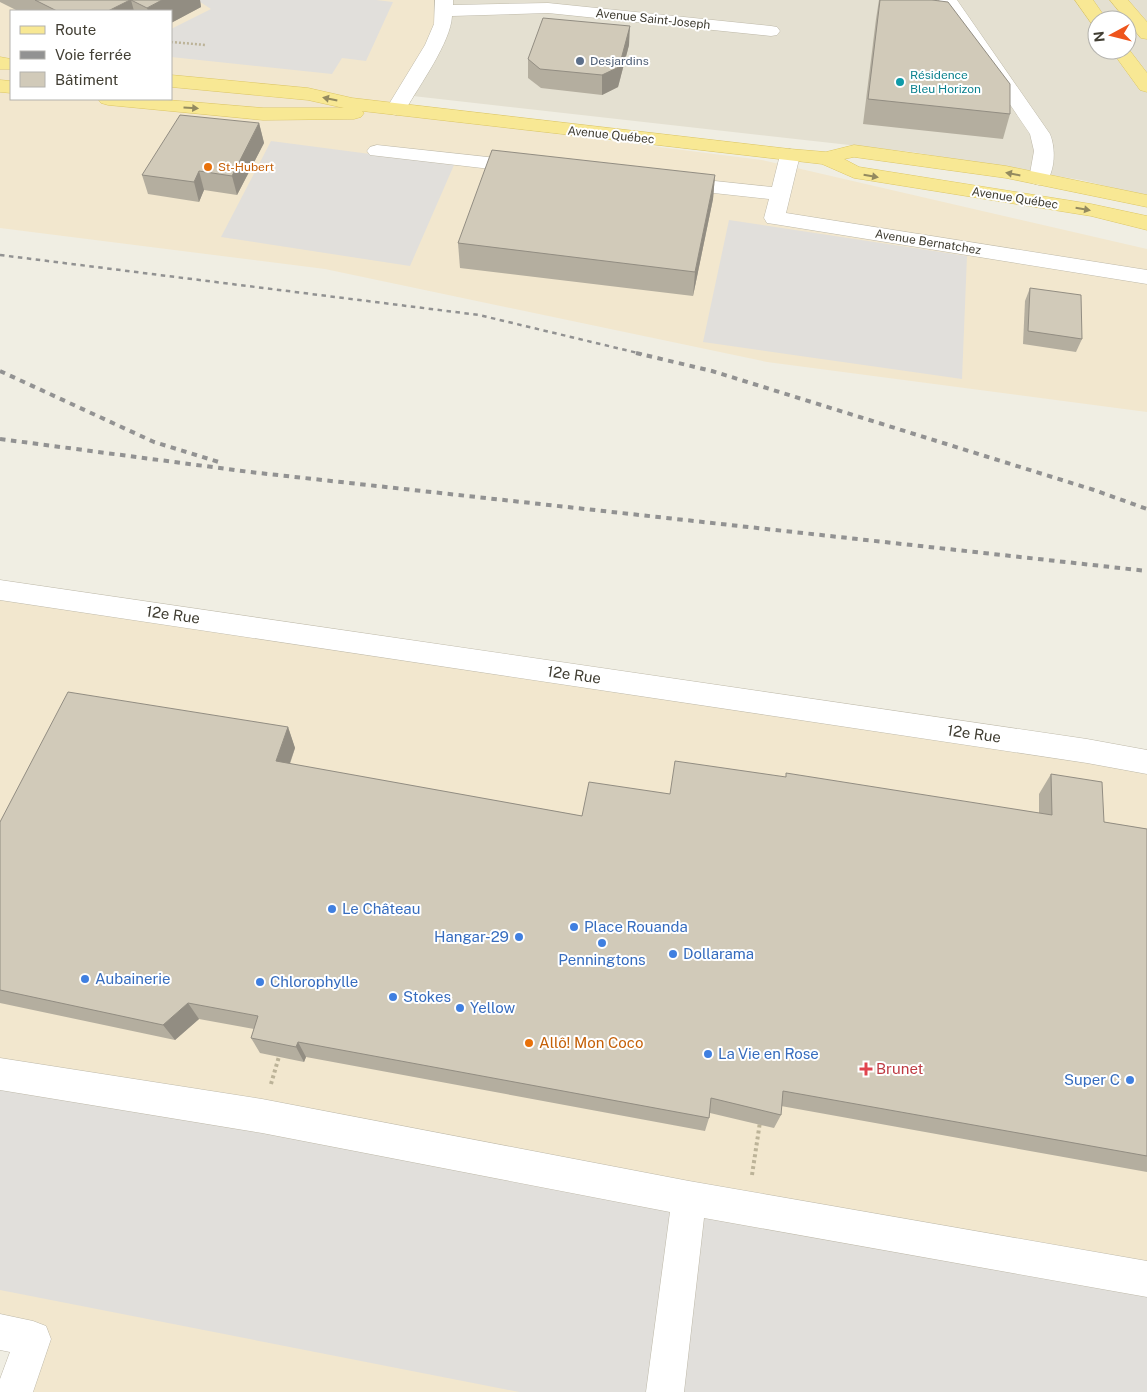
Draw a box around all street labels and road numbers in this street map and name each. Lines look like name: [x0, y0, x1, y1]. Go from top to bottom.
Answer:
street label: Avenue Saint-Joseph: [595, 6, 711, 32]
street label: Avenue Québec: [567, 123, 655, 147]
street label: Avenue Québec: [971, 184, 1059, 212]
street label: Avenue Bernatchez: [874, 227, 982, 257]
street label: 12e Rue: [145, 602, 201, 627]
street label: 12e Rue: [546, 662, 602, 687]
street label: 12e Rue: [946, 721, 1002, 746]

